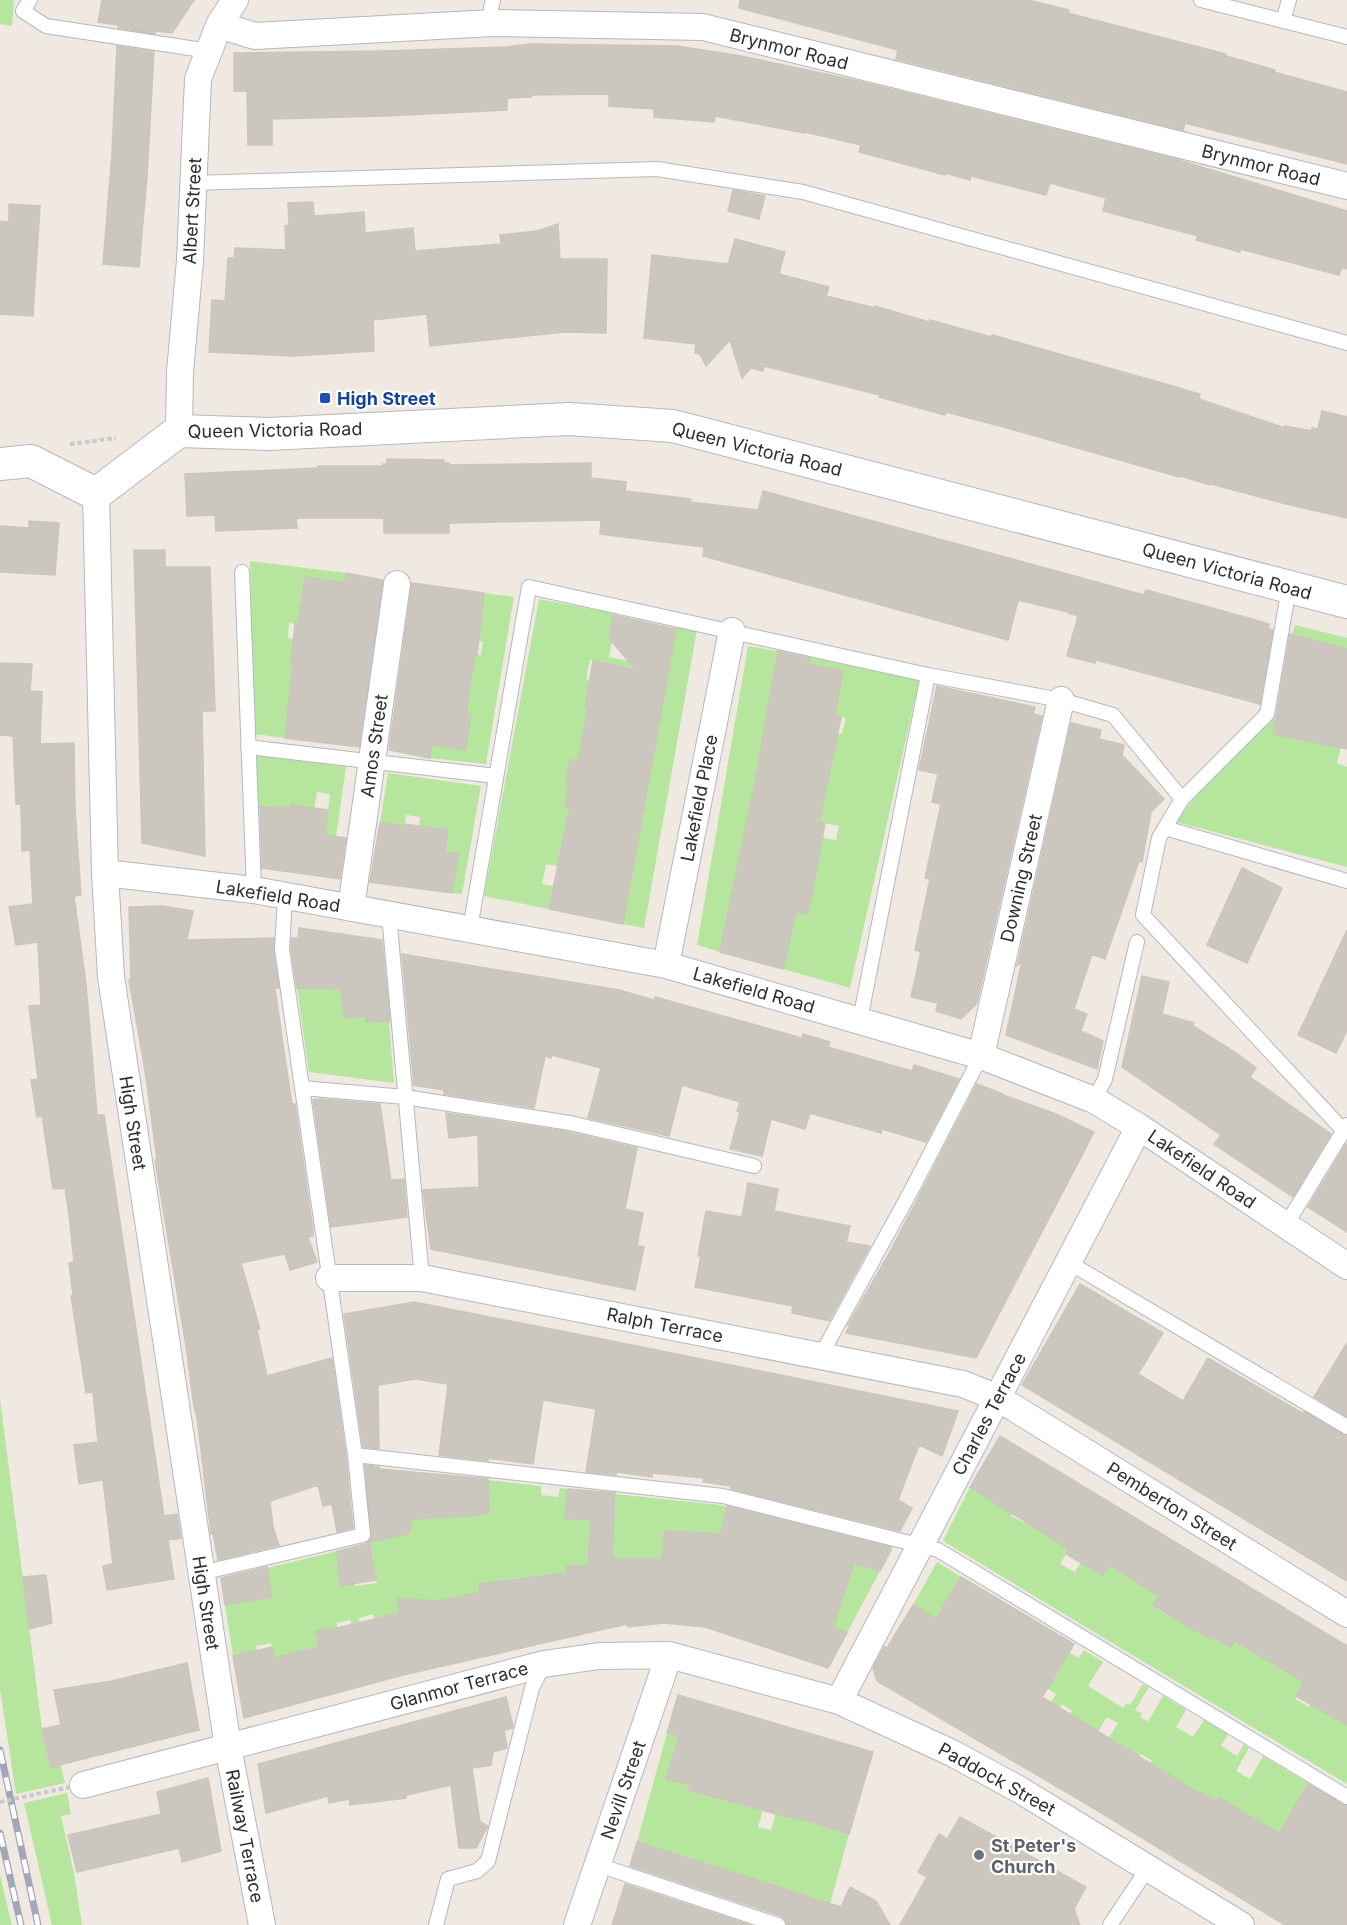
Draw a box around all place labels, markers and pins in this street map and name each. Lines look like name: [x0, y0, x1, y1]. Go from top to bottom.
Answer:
place label: High Street: [337, 388, 436, 409]
marker: High Street: [318, 391, 332, 405]
place label: St Peter's Church: [991, 1835, 1076, 1877]
marker: St Peter's Church: [972, 1848, 986, 1862]

